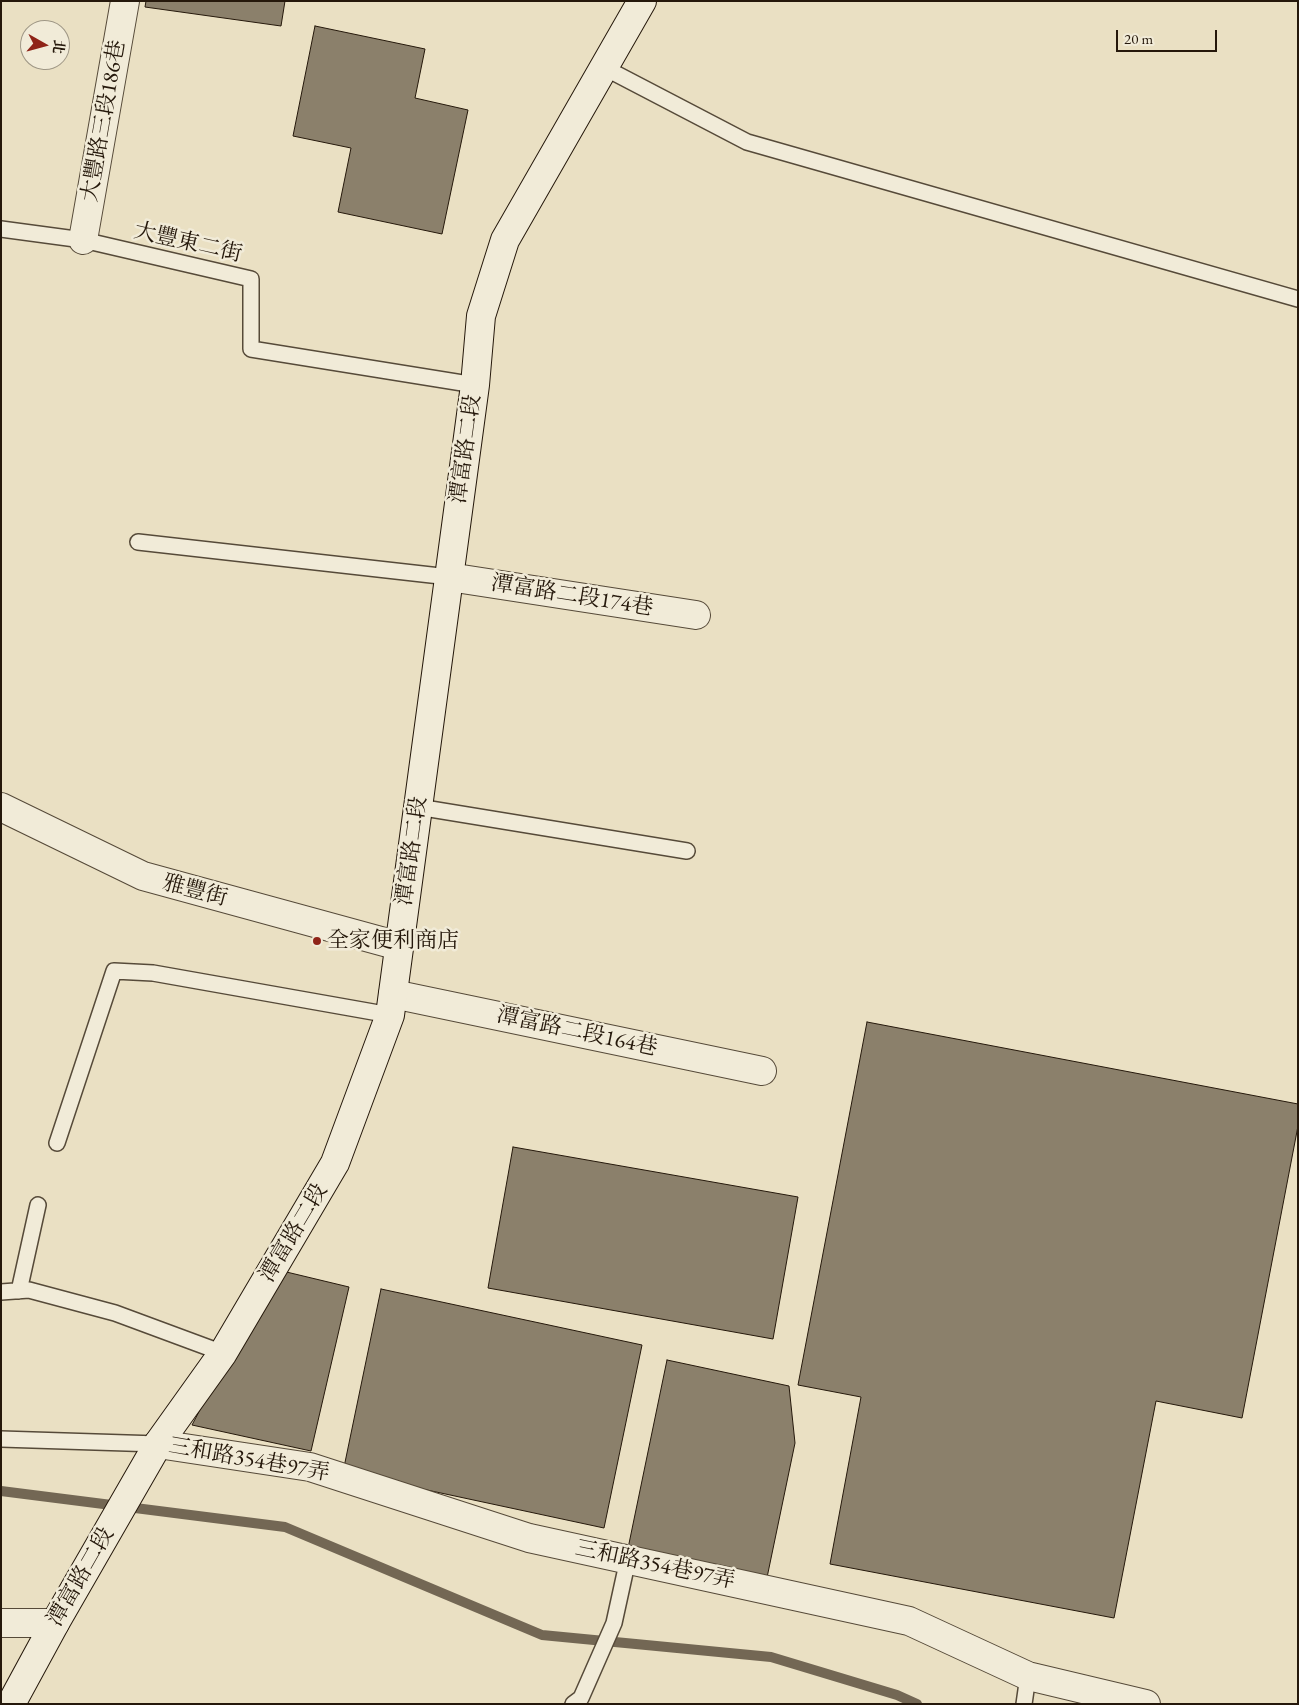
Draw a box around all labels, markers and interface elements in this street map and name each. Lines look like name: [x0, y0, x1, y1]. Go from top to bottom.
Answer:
north arrow: [20, 20, 70, 70]
scale bar: [1119, 20, 1220, 52]
text: 20 m: [1124, 29, 1153, 48]
street label: 大豐路三段186巷: [77, 38, 131, 204]
text: 北: [49, 39, 69, 55]
street label: 大豐東二街: [131, 218, 245, 268]
street label: 潭富路二段: [445, 393, 487, 505]
street label: 潭富路二段174巷: [489, 570, 655, 622]
street label: 潭富路二段: [391, 795, 433, 907]
street label: 雅豐街: [160, 870, 230, 912]
place label: 全家便利商店: [327, 928, 459, 954]
marker: 全家便利商店: [311, 935, 323, 947]
street label: 潭富路二段164巷: [494, 1002, 660, 1062]
street label: 潭富路二段: [254, 1179, 334, 1287]
street label: 三和路354巷97弄: [167, 1433, 331, 1487]
street label: 潭富路二段: [42, 1523, 120, 1631]
street label: 三和路354巷97弄: [573, 1535, 737, 1595]

